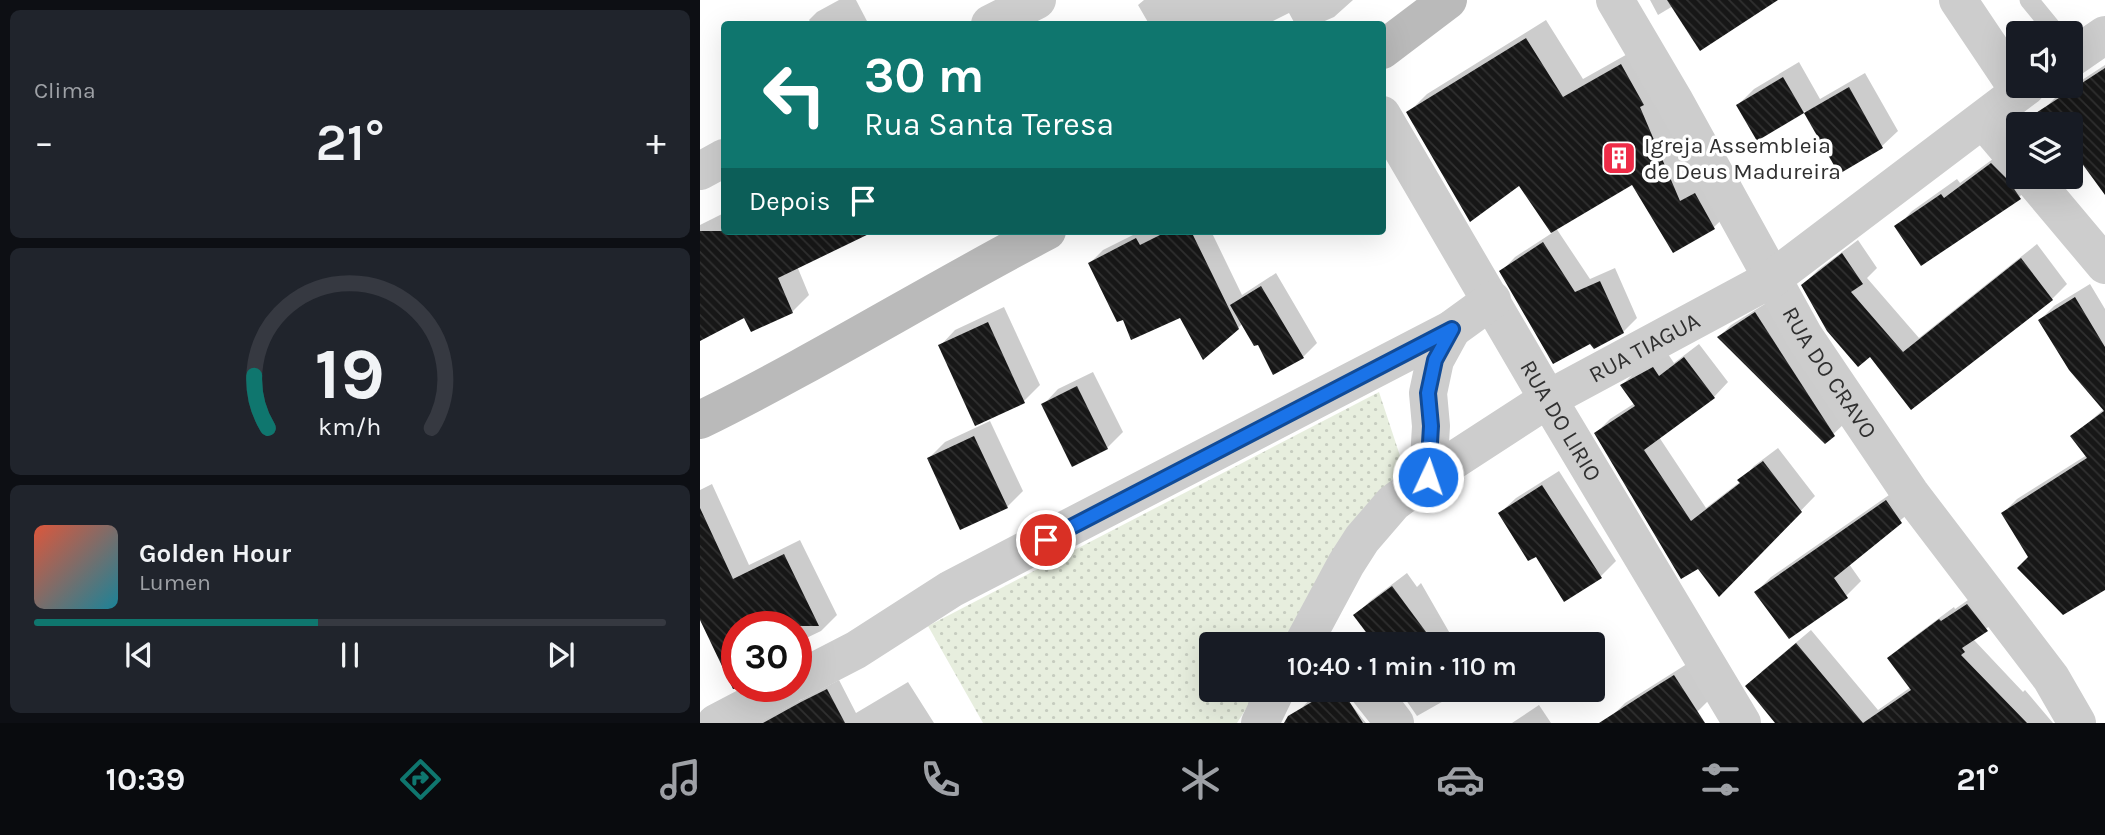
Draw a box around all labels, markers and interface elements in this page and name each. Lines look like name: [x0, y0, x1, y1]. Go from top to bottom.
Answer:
map controls: [2006, 21, 2083, 189]
button: sound: [2006, 21, 2083, 98]
text: 30 m: [864, 47, 984, 104]
icon: left: [749, 49, 840, 140]
text: Clima: [34, 77, 96, 104]
text: Rua Santa Teresa: [864, 106, 1114, 143]
text: 21°: [316, 112, 384, 173]
button: layers: [2006, 112, 2083, 189]
text: −: [34, 120, 54, 165]
text: +: [646, 120, 666, 165]
place label: Igreja Assembleia de Deus Madureira: [1644, 132, 1841, 185]
building icon: Igreja Assembleia de Deus Madureira: [1600, 139, 1638, 177]
icon: arrive: [844, 182, 882, 220]
text: Depois: [749, 186, 830, 217]
street label: RUA DO CRAVO: [1777, 302, 1883, 443]
street label: RUA TIAGUA: [1584, 306, 1704, 388]
text: 19: [315, 331, 385, 416]
street label: RUA DO LIRIO: [1515, 355, 1607, 486]
text: km/h: [318, 411, 382, 440]
position arrow: [1391, 440, 1465, 514]
pin: [1016, 510, 1076, 570]
icon: arrive: [1027, 521, 1065, 559]
text: Golden Hour: [139, 538, 291, 569]
text: Lumen: [139, 569, 211, 596]
speed limit sign: 30: [721, 611, 812, 702]
icon: previous: [120, 636, 158, 674]
icon: pause: [331, 636, 369, 674]
icon: next: [542, 636, 580, 674]
text: 10:40 · 1 min · 110 m: [1287, 651, 1517, 682]
icon: directions: [396, 755, 445, 804]
icon: music: [656, 755, 705, 804]
icon: phone: [916, 755, 965, 804]
icon: climate: [1176, 755, 1225, 804]
icon: car: [1436, 755, 1485, 804]
icon: filters: [1696, 755, 1745, 804]
text: 10:39: [106, 761, 185, 798]
text: 21°: [1956, 761, 1999, 798]

